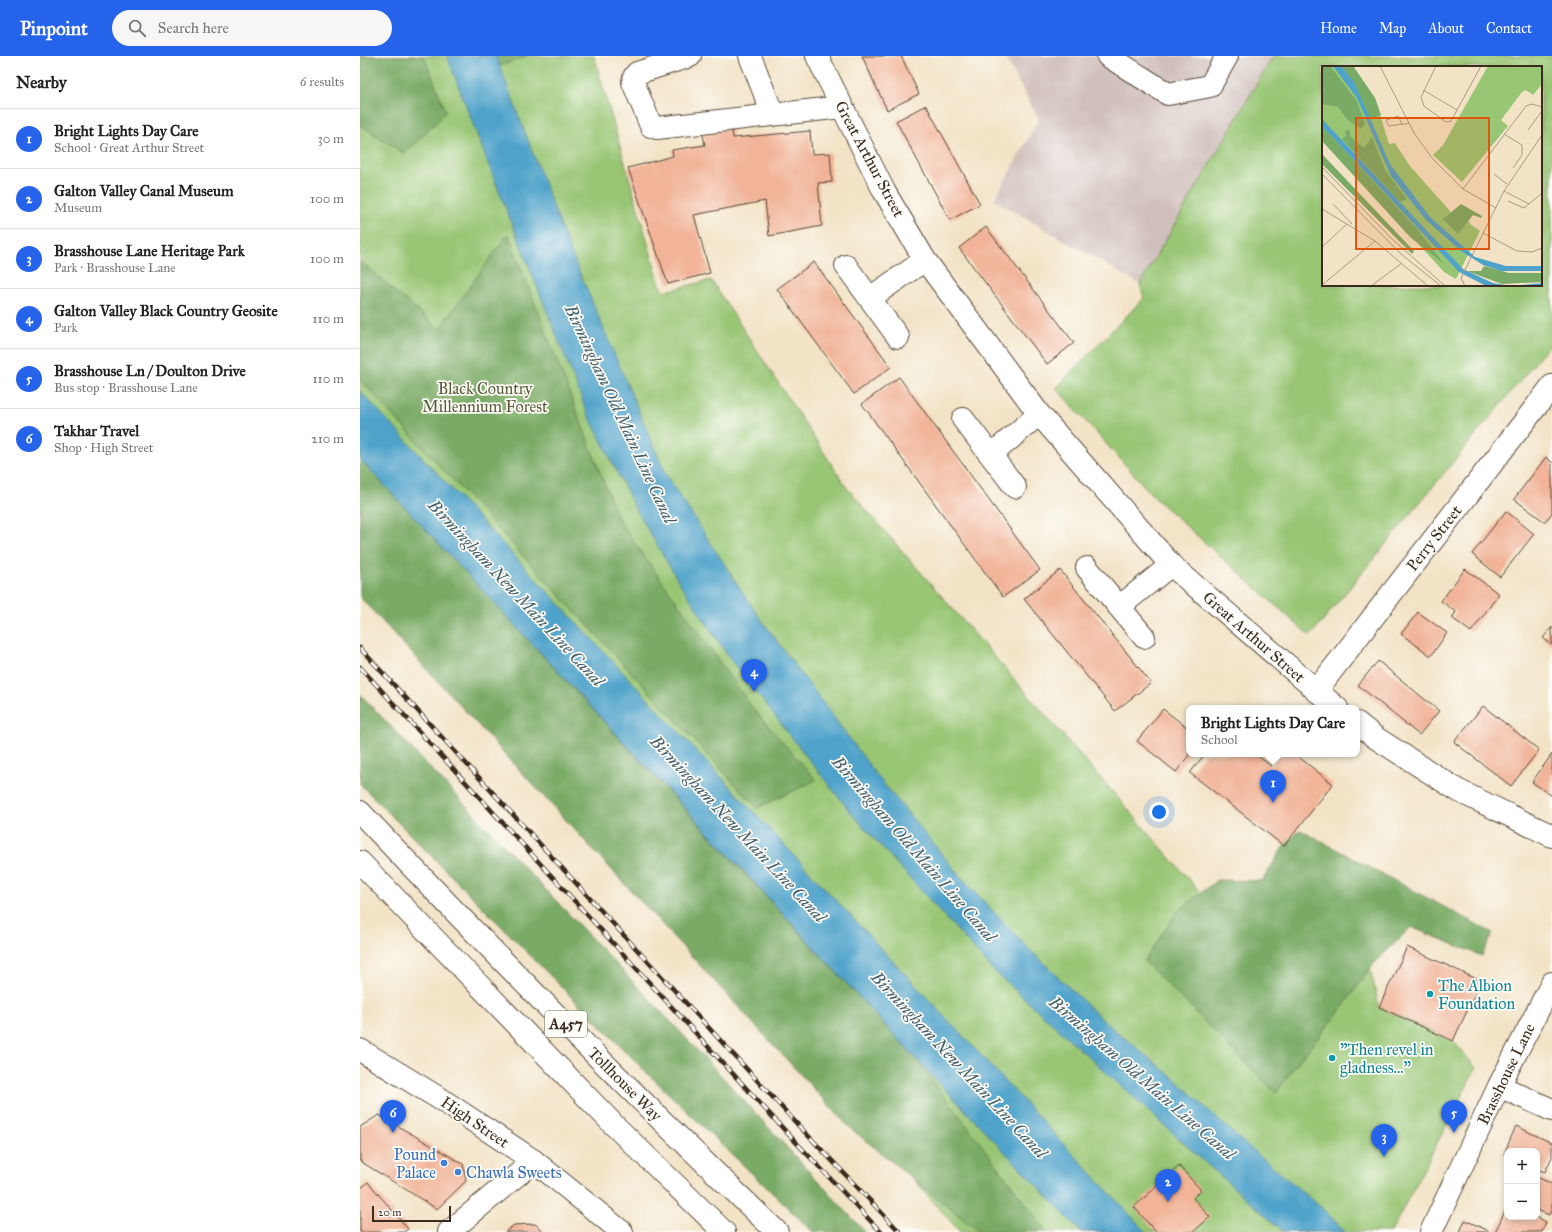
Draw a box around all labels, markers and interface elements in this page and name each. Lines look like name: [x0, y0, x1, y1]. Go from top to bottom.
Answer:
search box: [112, 10, 392, 46]
text: Pinpoint: [20, 17, 88, 40]
icon: search: [126, 17, 148, 39]
text: Search here: [158, 19, 229, 37]
text: Home: [1320, 20, 1357, 37]
text: Map: [1379, 20, 1406, 37]
text: About: [1428, 20, 1464, 37]
text: Contact: [1486, 20, 1532, 37]
inset map: [1322, 66, 1542, 286]
text: Nearby: [16, 72, 67, 93]
text: 6 results: [300, 74, 344, 90]
street label: Great Arthur Street: [831, 98, 909, 221]
text: Bright Lights Day Care: [54, 122, 198, 140]
text: 1: [26, 131, 32, 147]
text: 30 m: [318, 131, 344, 147]
text: School · Great Arthur Street: [54, 140, 204, 156]
text: Galton Valley Canal Museum: [54, 182, 234, 200]
text: 2: [26, 191, 32, 207]
text: 100 m: [310, 191, 344, 207]
text: Museum: [54, 200, 102, 216]
text: Brasshouse Lane Heritage Park: [54, 242, 245, 260]
text: 3: [26, 251, 32, 267]
text: 100 m: [310, 251, 344, 267]
text: Park · Brasshouse Lane: [54, 260, 176, 276]
water label: Birmingham Old Main Line Canal: [559, 300, 681, 528]
text: Galton Valley Black Country Geosite: [54, 302, 278, 320]
text: 4: [25, 311, 33, 327]
text: 110 m: [312, 311, 344, 327]
text: Park: [54, 320, 78, 336]
text: Brasshouse Ln / Doulton Drive: [54, 362, 246, 380]
text: 5: [26, 371, 32, 387]
text: 110 m: [312, 371, 344, 387]
park label: Black Country Millennium Forest: [422, 379, 548, 416]
text: Bus stop · Brasshouse Lane: [54, 380, 198, 396]
text: Takhar Travel: [54, 422, 139, 440]
text: 6: [26, 431, 32, 447]
text: 210 m: [311, 431, 344, 447]
text: Shop · High Street: [54, 440, 153, 456]
water label: Birmingham New Main Line Canal: [423, 494, 609, 692]
street label: Perry Street: [1402, 501, 1466, 575]
street label: Great Arthur Street: [1199, 587, 1309, 687]
pin: 4: [741, 659, 767, 692]
popup: [1186, 705, 1360, 757]
text: Bright Lights Day Care: [1201, 714, 1345, 732]
water label: Birmingham New Main Line Canal: [645, 730, 831, 928]
text: School: [1201, 732, 1238, 748]
water label: Birmingham Old Main Line Canal: [827, 751, 1001, 947]
pin: 1: [1260, 770, 1286, 803]
your location: [1149, 802, 1169, 822]
water label: Birmingham New Main Line Canal: [866, 966, 1052, 1164]
place label: The Albion Foundation: [1438, 976, 1515, 1013]
marker: The Albion Foundation: [1425, 989, 1435, 999]
water label: Birmingham Old Main Line Canal: [1044, 991, 1240, 1165]
road number: A457: [545, 1011, 587, 1037]
street label: Brasshouse Lane: [1473, 1020, 1539, 1128]
place label: "Then revel in gladness...": [1340, 1040, 1434, 1078]
street label: Tollhouse Way: [584, 1043, 666, 1125]
marker: "Then revel in gladness...": [1327, 1053, 1337, 1063]
street label: High Street: [437, 1092, 513, 1153]
pin: 6: [380, 1100, 406, 1133]
pin: 5: [1441, 1100, 1467, 1133]
pin: 3: [1371, 1124, 1397, 1157]
place label: Pound Palace: [394, 1145, 436, 1182]
map controls: [1504, 1148, 1540, 1220]
button: +: [1504, 1148, 1540, 1184]
marker: Pound Palace: [439, 1158, 449, 1168]
place label: Chawla Sweets: [466, 1163, 562, 1182]
marker: Chawla Sweets: [453, 1167, 463, 1177]
pin: 2: [1155, 1169, 1181, 1202]
button: −: [1504, 1184, 1540, 1220]
scale bar: [372, 1204, 451, 1223]
text: 20 m: [378, 1206, 401, 1219]

